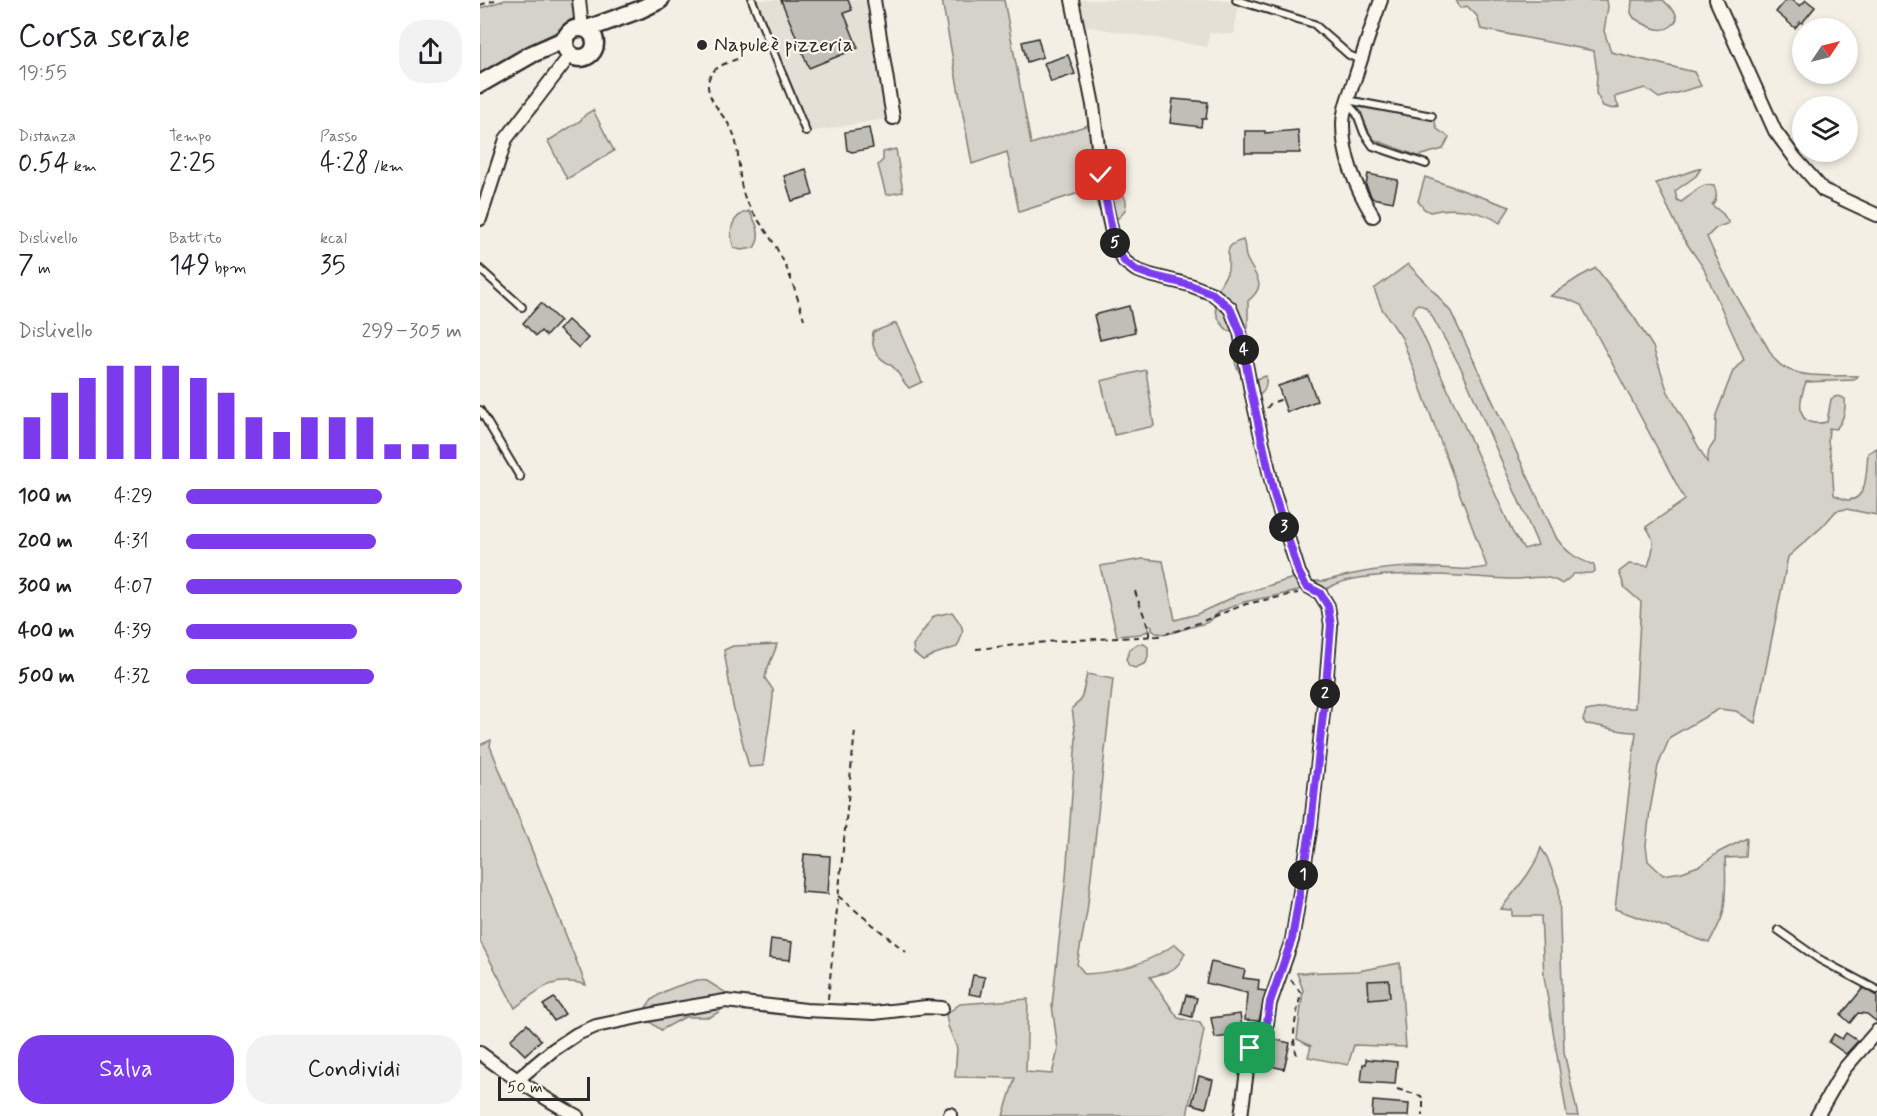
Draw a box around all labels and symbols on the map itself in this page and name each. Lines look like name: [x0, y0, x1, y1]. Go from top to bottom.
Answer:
north arrow: [1792, 18, 1858, 84]
place label: Napuleè pizzeria: [714, 31, 854, 59]
marker: Napuleè pizzeria: [695, 38, 709, 52]
pin: [1075, 149, 1126, 200]
pin: 5: [1100, 228, 1130, 258]
pin: 4: [1229, 335, 1259, 365]
pin: 3: [1269, 512, 1299, 542]
pin: 2: [1310, 679, 1340, 709]
pin: 1: [1288, 860, 1318, 890]
pin: [1224, 1022, 1275, 1073]
scale bar: [498, 1074, 590, 1102]

